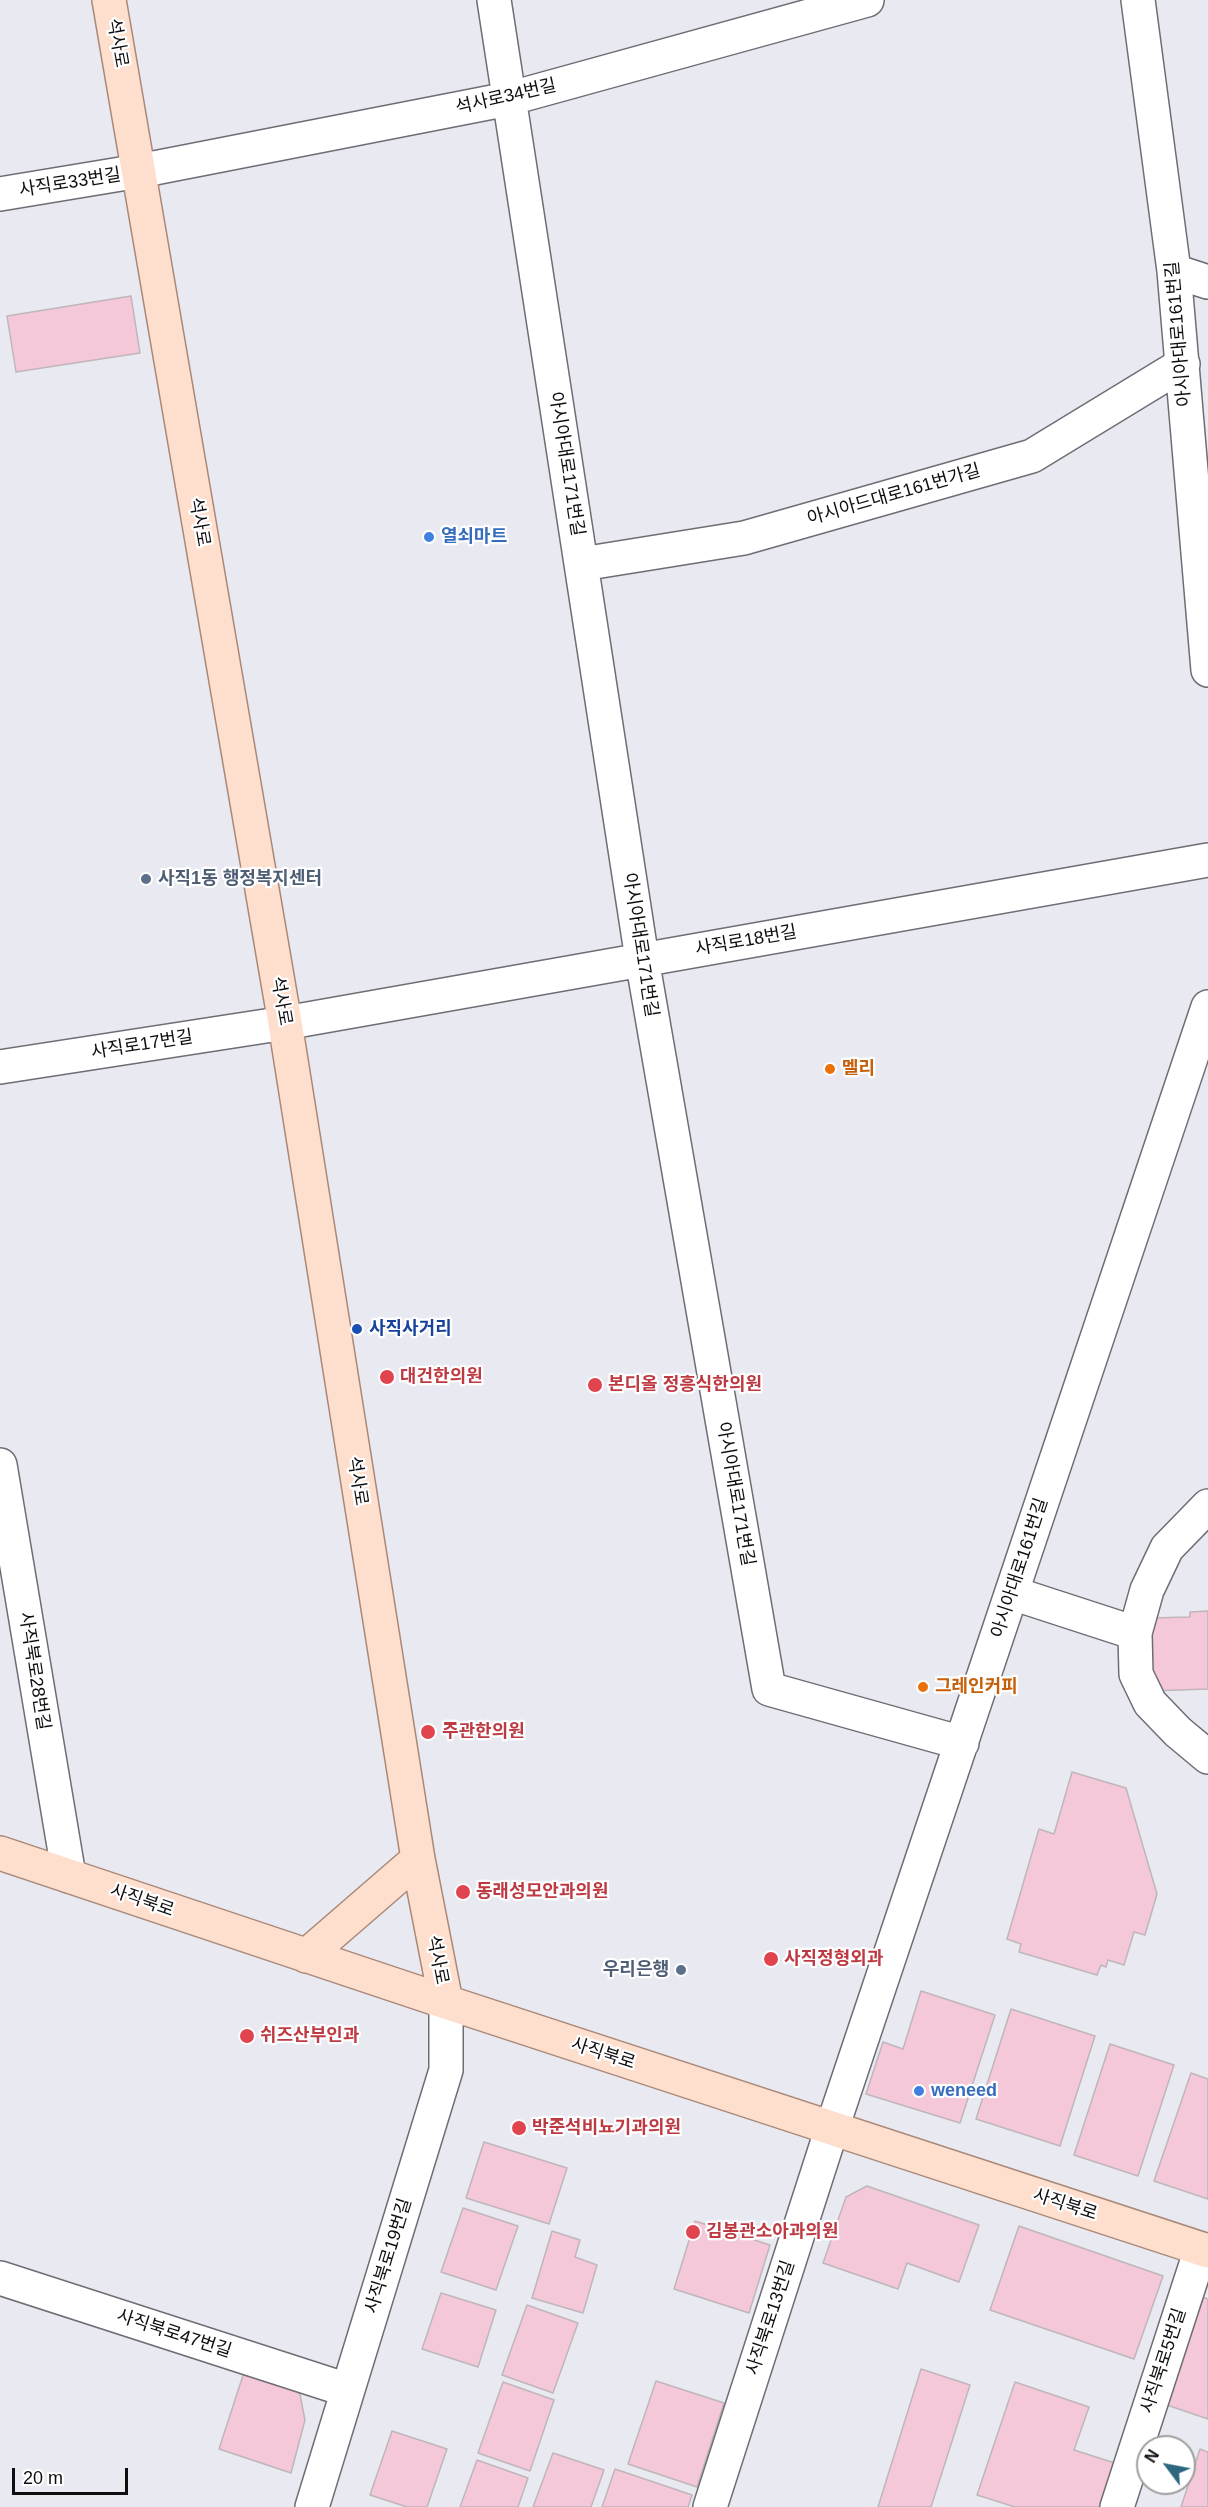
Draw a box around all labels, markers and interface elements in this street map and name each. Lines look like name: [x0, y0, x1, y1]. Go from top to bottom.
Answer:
street label: 석사로: [102, 17, 132, 69]
street label: 석사로34번길: [453, 75, 559, 119]
street label: 사직로33번길: [18, 164, 122, 202]
street label: 아시아대로161번길: [1162, 260, 1196, 408]
street label: 아시아대로171번길: [544, 390, 588, 538]
street label: 아시아드대로161번가길: [805, 460, 983, 530]
street label: 석사로: [184, 496, 214, 548]
place label: 열쇠마트: [441, 526, 507, 548]
marker: 열쇠마트: [422, 530, 436, 544]
place label: 사직1동 행정복지센터: [158, 868, 322, 890]
street label: 아시아대로171번길: [618, 871, 662, 1019]
marker: 사직1동 행정복지센터: [139, 872, 153, 886]
street label: 사직로18번길: [693, 921, 799, 961]
street label: 석사로: [266, 975, 296, 1027]
street label: 사직로17번길: [90, 1026, 194, 1064]
place label: 멜리: [842, 1058, 875, 1080]
marker: 멜리: [823, 1062, 837, 1076]
place label: 사직사거리: [369, 1318, 452, 1340]
marker: 사직사거리: [350, 1322, 364, 1336]
place label: 대건한의원: [400, 1366, 483, 1388]
marker: 대건한의원: [378, 1368, 396, 1386]
place label: 본디올 정흥식한의원: [608, 1374, 762, 1396]
marker: 본디올 정흥식한의원: [586, 1376, 604, 1394]
street label: 아시아대로171번길: [712, 1420, 758, 1568]
street label: 석사로: [342, 1455, 372, 1507]
street label: 아시아대로161번길: [987, 1495, 1053, 1641]
street label: 사직북로28번길: [14, 1610, 54, 1732]
place label: 그레인커피: [935, 1676, 1018, 1698]
marker: 그레인커피: [916, 1680, 930, 1694]
place label: 주관한의원: [442, 1721, 525, 1743]
marker: 주관한의원: [419, 1723, 437, 1741]
street label: 사직북로: [107, 1880, 177, 1922]
place label: 동래성모안과의원: [476, 1881, 608, 1903]
marker: 동래성모안과의원: [454, 1883, 472, 1901]
street label: 석사로: [422, 1934, 452, 1986]
place label: 사직정형외과: [784, 1948, 883, 1970]
marker: 사직정형외과: [762, 1950, 780, 1968]
place label: 우리은행: [603, 1959, 669, 1981]
marker: 우리은행: [674, 1963, 688, 1977]
place label: 쉬즈산부인과: [260, 2025, 359, 2047]
marker: 쉬즈산부인과: [238, 2027, 256, 2045]
street label: 사직북로: [568, 2033, 638, 2075]
place label: weneed: [931, 2080, 997, 2102]
marker: weneed: [912, 2084, 926, 2098]
place label: 박준석비뇨기과의원: [532, 2117, 681, 2139]
marker: 박준석비뇨기과의원: [510, 2119, 528, 2137]
street label: 사직북로: [1030, 2184, 1100, 2226]
street label: 사직북로19번길: [361, 2196, 417, 2316]
place label: 김봉관소아과의원: [706, 2221, 838, 2243]
marker: 김봉관소아과의원: [684, 2223, 702, 2241]
street label: 사직북로13번길: [742, 2258, 800, 2378]
street label: 사직북로47번길: [114, 2305, 234, 2363]
street label: 사직북로5번길: [1137, 2306, 1191, 2416]
north arrow: [1136, 2435, 1196, 2495]
text: N: [1142, 2447, 1162, 2466]
scale bar: [15, 2456, 130, 2494]
text: 20 m: [23, 2468, 63, 2488]

